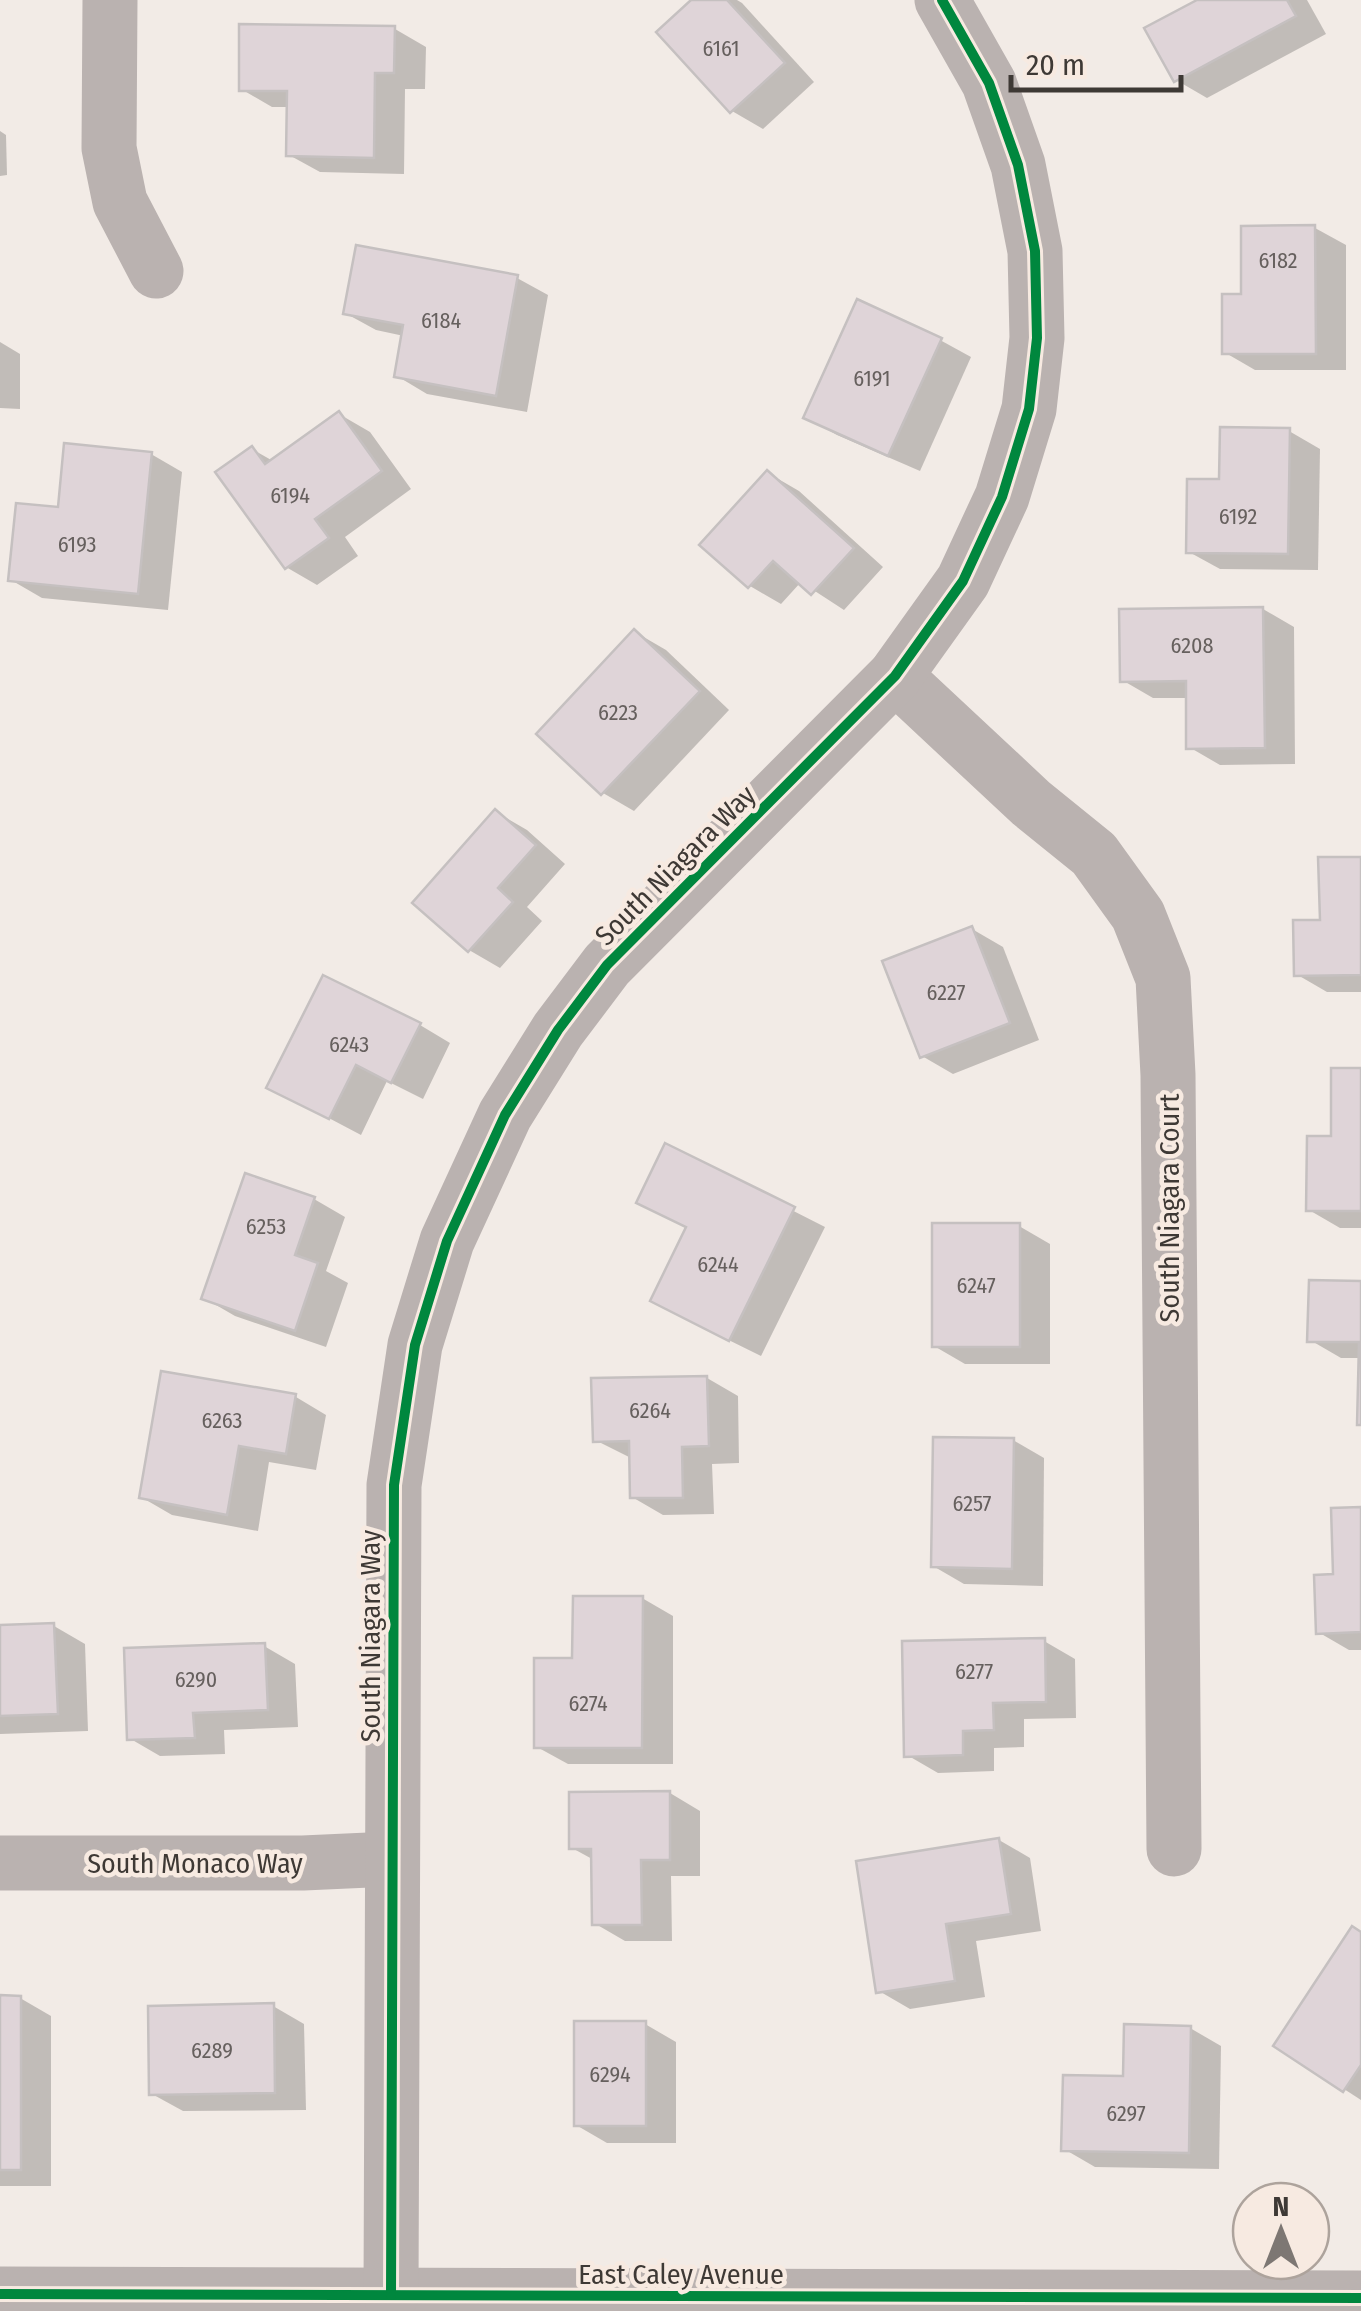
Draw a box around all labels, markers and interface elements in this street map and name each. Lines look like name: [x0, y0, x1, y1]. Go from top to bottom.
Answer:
scale bar: [1011, 30, 1181, 92]
house number: 6161: [702, 35, 740, 62]
text: 20 m: [1026, 47, 1085, 83]
house number: 6182: [1258, 247, 1298, 274]
house number: 6184: [421, 307, 461, 334]
house number: 6191: [853, 365, 891, 392]
house number: 6194: [270, 482, 310, 509]
house number: 6192: [1219, 503, 1257, 530]
house number: 6193: [58, 531, 96, 558]
house number: 6208: [1171, 632, 1213, 659]
house number: 6223: [598, 699, 638, 726]
street label: South Niagara Way: [588, 778, 763, 952]
house number: 6227: [927, 979, 966, 1006]
house number: 6243: [329, 1031, 369, 1058]
street label: South Niagara Court: [1153, 1093, 1186, 1322]
house number: 6253: [246, 1213, 286, 1240]
house number: 6244: [697, 1251, 739, 1278]
house number: 6247: [956, 1272, 996, 1299]
house number: 6264: [629, 1397, 671, 1424]
house number: 6263: [201, 1407, 243, 1434]
house number: 6257: [953, 1490, 992, 1517]
street label: South Niagara Way: [354, 1529, 387, 1742]
house number: 6277: [955, 1658, 993, 1685]
house number: 6290: [175, 1666, 217, 1693]
house number: 6274: [568, 1690, 608, 1717]
street label: South Monaco Way: [87, 1847, 303, 1880]
house number: 6289: [191, 2037, 233, 2064]
house number: 6294: [589, 2061, 631, 2088]
house number: 6297: [1106, 2100, 1146, 2127]
north arrow: [1231, 2181, 1331, 2281]
text: N: [1273, 2190, 1289, 2223]
street label: East Caley Avenue: [578, 2258, 784, 2291]

